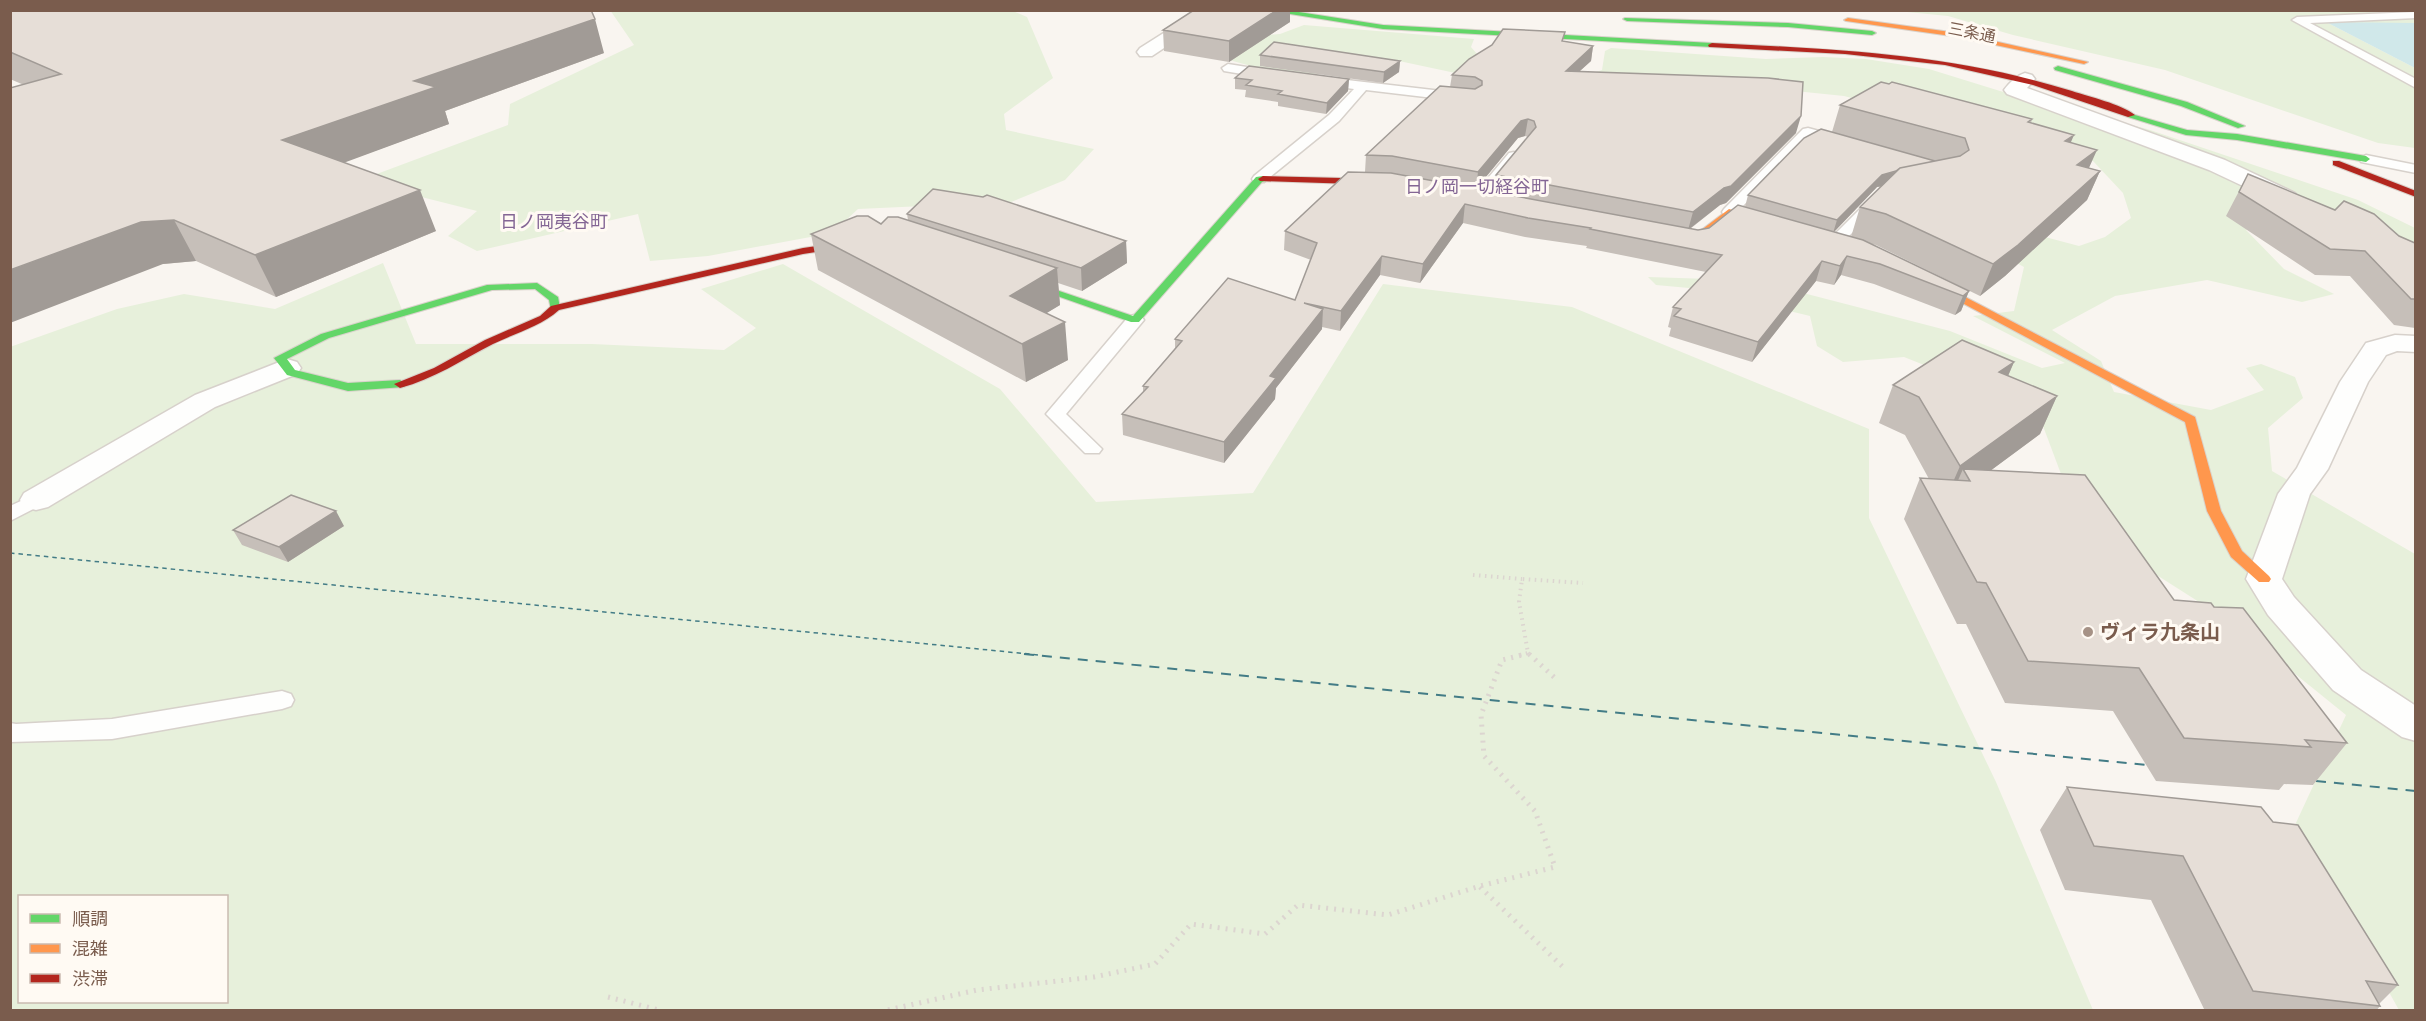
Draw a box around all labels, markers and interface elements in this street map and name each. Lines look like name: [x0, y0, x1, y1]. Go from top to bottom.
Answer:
street label: 三条通: [1947, 18, 1997, 45]
district label: 日ノ岡一切経谷町: [1405, 175, 1549, 197]
district label: 日ノ岡夷谷町: [500, 210, 608, 232]
place label: ヴィラ九条山: [2100, 619, 2220, 643]
marker: ヴィラ九条山: [2081, 625, 2095, 639]
legend: [18, 895, 228, 1003]
text: 順調: [72, 907, 108, 929]
text: 混雑: [72, 937, 108, 959]
text: 渋滞: [72, 967, 108, 989]

